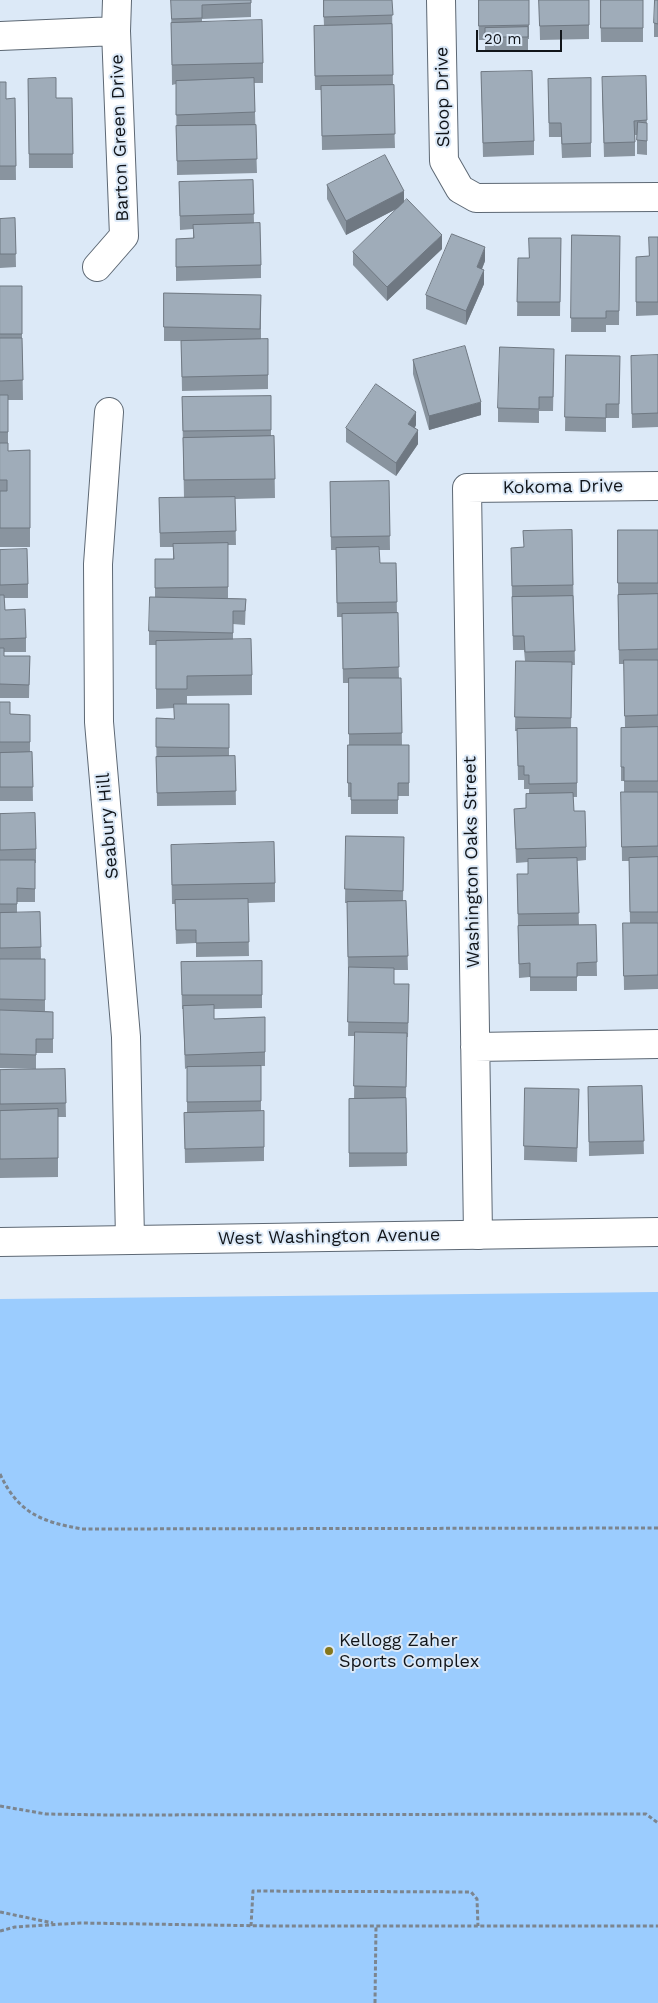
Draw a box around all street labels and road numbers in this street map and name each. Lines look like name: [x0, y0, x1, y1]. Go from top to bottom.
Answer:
street label: Sloop Drive: [431, 46, 455, 148]
street label: Barton Green Drive: [106, 54, 134, 222]
street label: Kokoma Drive: [502, 475, 624, 499]
street label: Washington Oaks Street: [459, 756, 485, 968]
street label: Seabury Hill: [93, 772, 123, 880]
street label: West Washington Avenue: [218, 1224, 440, 1250]

